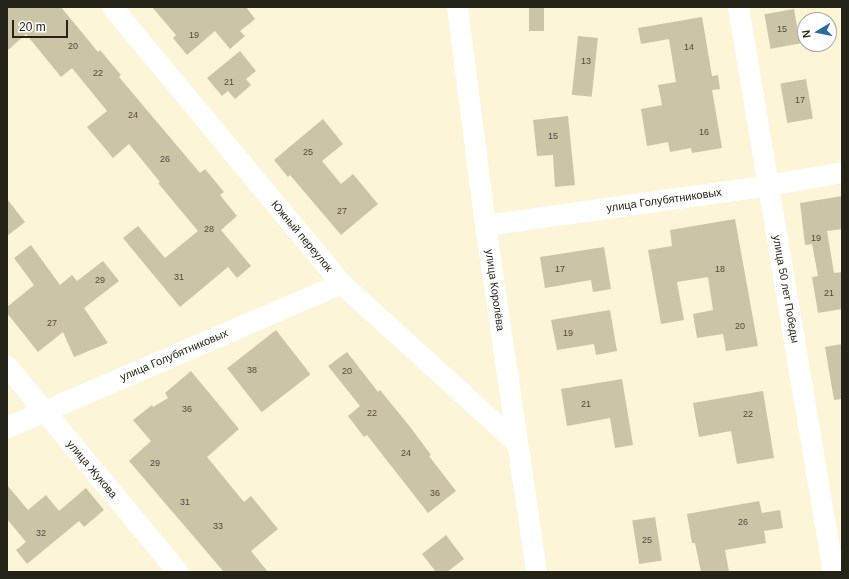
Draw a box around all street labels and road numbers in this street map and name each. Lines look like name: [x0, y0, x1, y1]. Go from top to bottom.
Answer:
street label: улица Голубятниковых: [606, 185, 722, 215]
street label: Южный переулок: [268, 198, 336, 274]
street label: улица 50 лет Победы: [770, 234, 802, 344]
street label: улица Королёва: [483, 248, 507, 332]
street label: улица Голубятниковых: [118, 326, 230, 384]
street label: улица Жукова: [64, 437, 120, 501]

